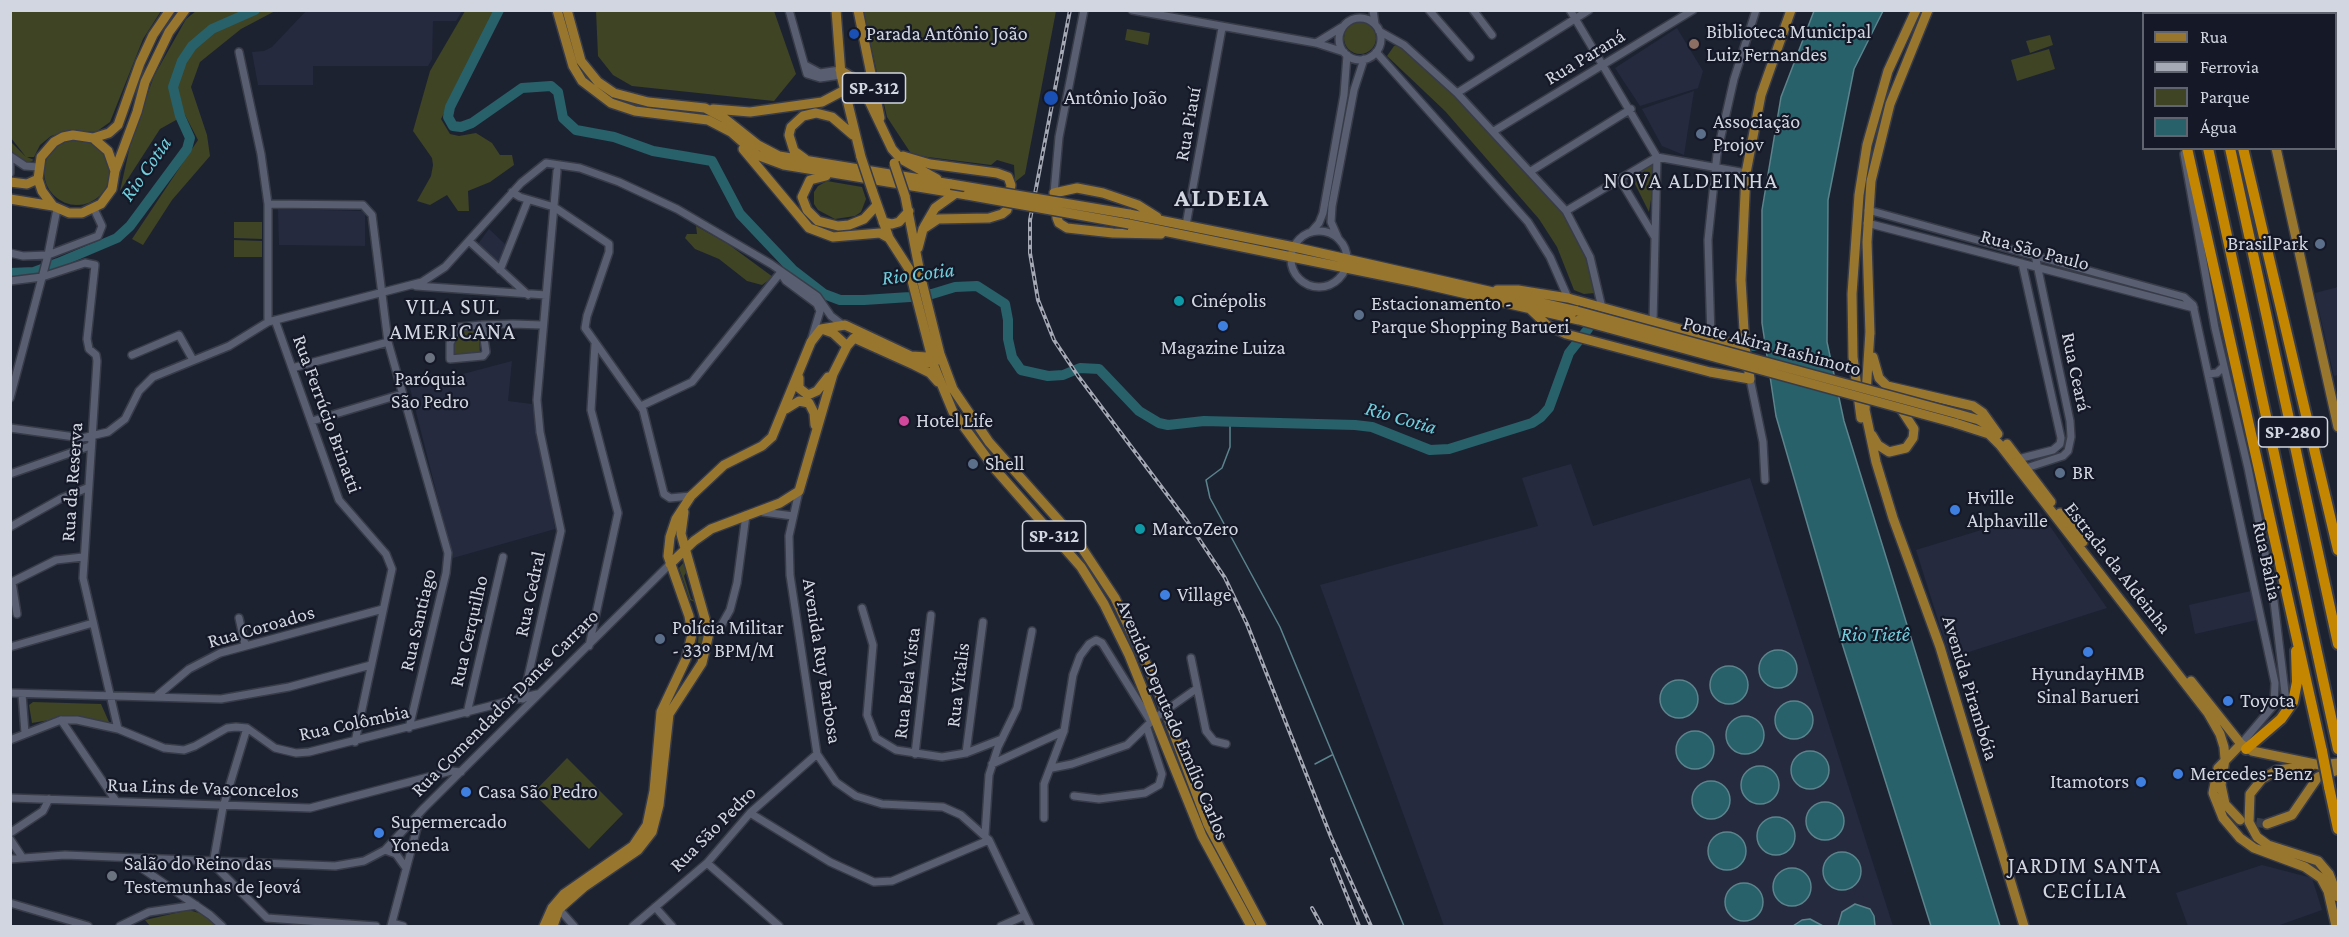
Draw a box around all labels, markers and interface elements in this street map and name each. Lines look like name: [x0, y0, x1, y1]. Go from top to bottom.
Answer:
legend: [2142, 12, 2337, 150]
place label: Biblioteca Municipal Luiz Fernandes: [1706, 20, 1871, 67]
place label: Parada Antônio João: [866, 22, 1028, 46]
street label: Rua Paraná: [1540, 24, 1630, 90]
marker: Parada Antônio João: [847, 27, 861, 41]
text: Rua: [2200, 27, 2228, 47]
marker: Biblioteca Municipal Luiz Fernandes: [1687, 37, 1701, 51]
text: Ferrovia: [2200, 57, 2259, 77]
road number: SP-312: [842, 73, 906, 103]
street label: Rua Piauí: [1170, 85, 1206, 163]
place label: Antônio João: [1064, 86, 1167, 110]
text: Parque: [2200, 87, 2250, 107]
marker: Antônio João: [1042, 89, 1060, 107]
place label: Associação Projov: [1713, 110, 1800, 157]
text: Água: [2200, 117, 2237, 137]
marker: Associação Projov: [1694, 127, 1708, 141]
water label: Rio Cotia: [115, 132, 177, 206]
district label: NOVA ALDEINHA: [1604, 168, 1778, 194]
district label: ALDEIA: [1174, 182, 1270, 214]
street label: Rua São Paulo: [1978, 224, 2092, 276]
place label: BrasilPark: [2227, 232, 2308, 256]
marker: BrasilPark: [2313, 237, 2327, 251]
water label: Rio Cotia: [880, 257, 956, 291]
place label: Cinépolis: [1191, 289, 1266, 313]
place label: Estacionamento - Parque Shopping Barueri: [1371, 292, 1569, 339]
district label: VILA SUL AMERICANA: [389, 294, 517, 346]
marker: Cinépolis: [1172, 294, 1186, 308]
marker: Estacionamento - Parque Shopping Barueri: [1352, 308, 1366, 322]
street label: Ponte Akira Hashimoto: [1680, 311, 1864, 381]
marker: Magazine Luiza: [1216, 319, 1230, 333]
street label: Rua Ceará: [2056, 330, 2096, 414]
street label: Rua Ferrúcio Brinatti: [287, 332, 367, 496]
place label: Magazine Luiza: [1160, 336, 1286, 360]
marker: Paróquia São Pedro: [423, 351, 437, 365]
place label: Paróquia São Pedro: [391, 367, 469, 414]
water label: Rio Cotia: [1362, 396, 1440, 440]
place label: Hotel Life: [916, 409, 993, 433]
marker: Hotel Life: [897, 414, 911, 428]
road number: SP-280: [2258, 417, 2328, 447]
street label: Rua da Reserva: [56, 421, 88, 543]
place label: Shell: [985, 452, 1024, 476]
marker: Shell: [966, 457, 980, 471]
place label: BR: [2072, 461, 2094, 485]
marker: BR: [2053, 466, 2067, 480]
place label: Hville Alphaville: [1967, 486, 2048, 533]
street label: Estrada da Aldeinha: [2059, 497, 2177, 639]
marker: Hville Alphaville: [1948, 503, 1962, 517]
place label: MarcoZero: [1152, 517, 1238, 541]
street label: Rua Bahia: [2247, 519, 2287, 603]
road number: SP-312: [1022, 521, 1086, 551]
marker: MarcoZero: [1133, 522, 1147, 536]
street label: Rua Cedral: [509, 549, 551, 639]
street label: Rua Santiago: [395, 566, 441, 674]
street label: Rua Cerquilho: [445, 573, 493, 689]
street label: Avenida Ruy Barbosa: [797, 577, 847, 745]
place label: Village: [1177, 583, 1231, 607]
marker: Village: [1158, 588, 1172, 602]
street label: Avenida Deputado Emílio Carlos: [1111, 596, 1235, 844]
street label: Rua Coroados: [205, 600, 317, 654]
street label: Rua Comendador Dante Carraro: [406, 604, 604, 802]
street label: Avenida Pirambóia: [1937, 613, 2003, 763]
place label: Polícia Militar - 33º BPM/M: [672, 616, 784, 663]
water label: Rio Tietê: [1840, 622, 1910, 648]
street label: Rua Bela Vista: [888, 626, 926, 740]
marker: Polícia Militar - 33º BPM/M: [653, 632, 667, 646]
street label: Rua Vitalis: [941, 641, 975, 729]
marker: HyundayHMB Sinal Barueri: [2081, 645, 2095, 659]
place label: HyundayHMB Sinal Barueri: [2031, 662, 2145, 709]
place label: Toyota: [2240, 689, 2295, 713]
marker: Toyota: [2221, 694, 2235, 708]
street label: Rua Colômbia: [297, 700, 411, 746]
place label: Mercedes-Benz: [2190, 762, 2312, 786]
marker: Mercedes-Benz: [2171, 767, 2185, 781]
place label: Itamotors: [2050, 770, 2129, 794]
street label: Rua Lins de Vasconcelos: [107, 773, 299, 803]
marker: Itamotors: [2134, 775, 2148, 789]
place label: Casa São Pedro: [478, 780, 598, 804]
street label: Rua São Pedro: [665, 781, 761, 877]
marker: Casa São Pedro: [459, 785, 473, 799]
place label: Supermercado Yoneda: [391, 810, 507, 857]
marker: Supermercado Yoneda: [372, 826, 386, 840]
place label: Salão do Reino das Testemunhas de Jeová: [124, 852, 301, 899]
district label: JARDIM SANTA CECÍLIA: [2008, 853, 2162, 904]
marker: Salão do Reino das Testemunhas de Jeová: [105, 869, 119, 883]

